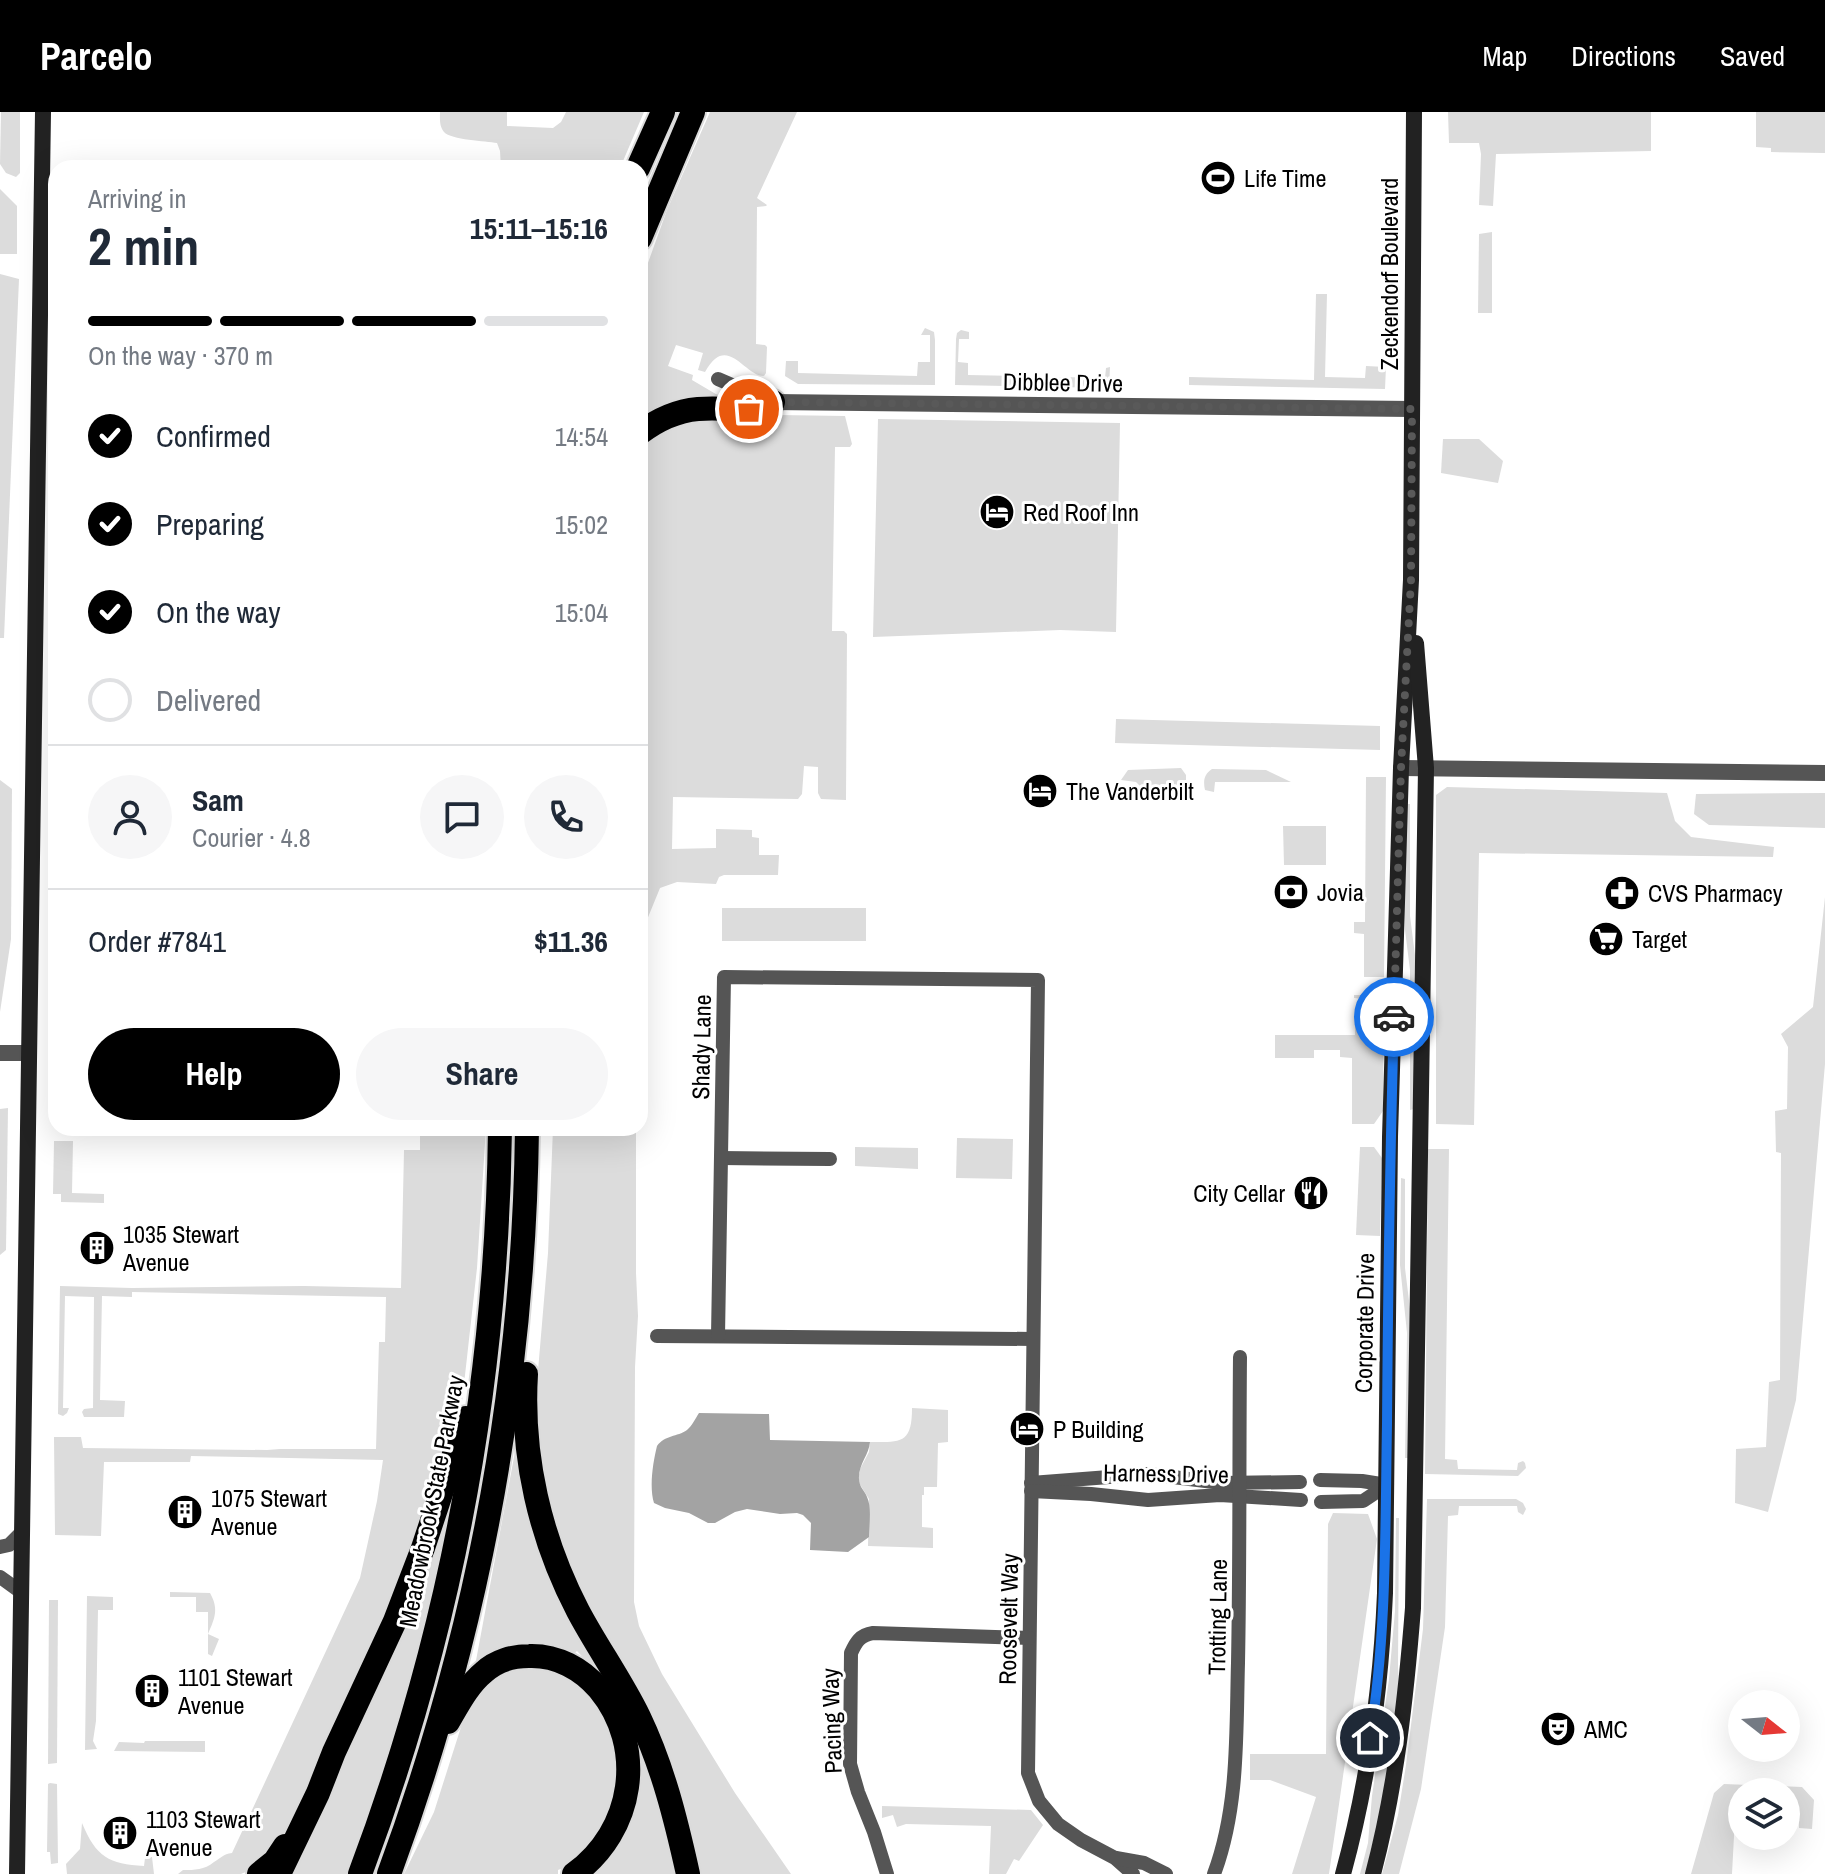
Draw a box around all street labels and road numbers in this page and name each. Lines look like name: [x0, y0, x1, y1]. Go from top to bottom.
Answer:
street label: Zeckendorf Boulevard: [1373, 178, 1405, 370]
street label: Dibblee Drive: [1003, 365, 1123, 399]
street label: Shady Lane: [684, 994, 718, 1100]
street label: Corporate Drive: [1347, 1253, 1381, 1393]
street label: Meadowbrook State Parkway: [391, 1372, 471, 1630]
street label: Harness Drive: [1103, 1456, 1229, 1490]
street label: Roosevelt Way: [991, 1553, 1025, 1685]
street label: Trotting Lane: [1200, 1559, 1234, 1675]
street label: Pacing Way: [813, 1668, 849, 1774]

